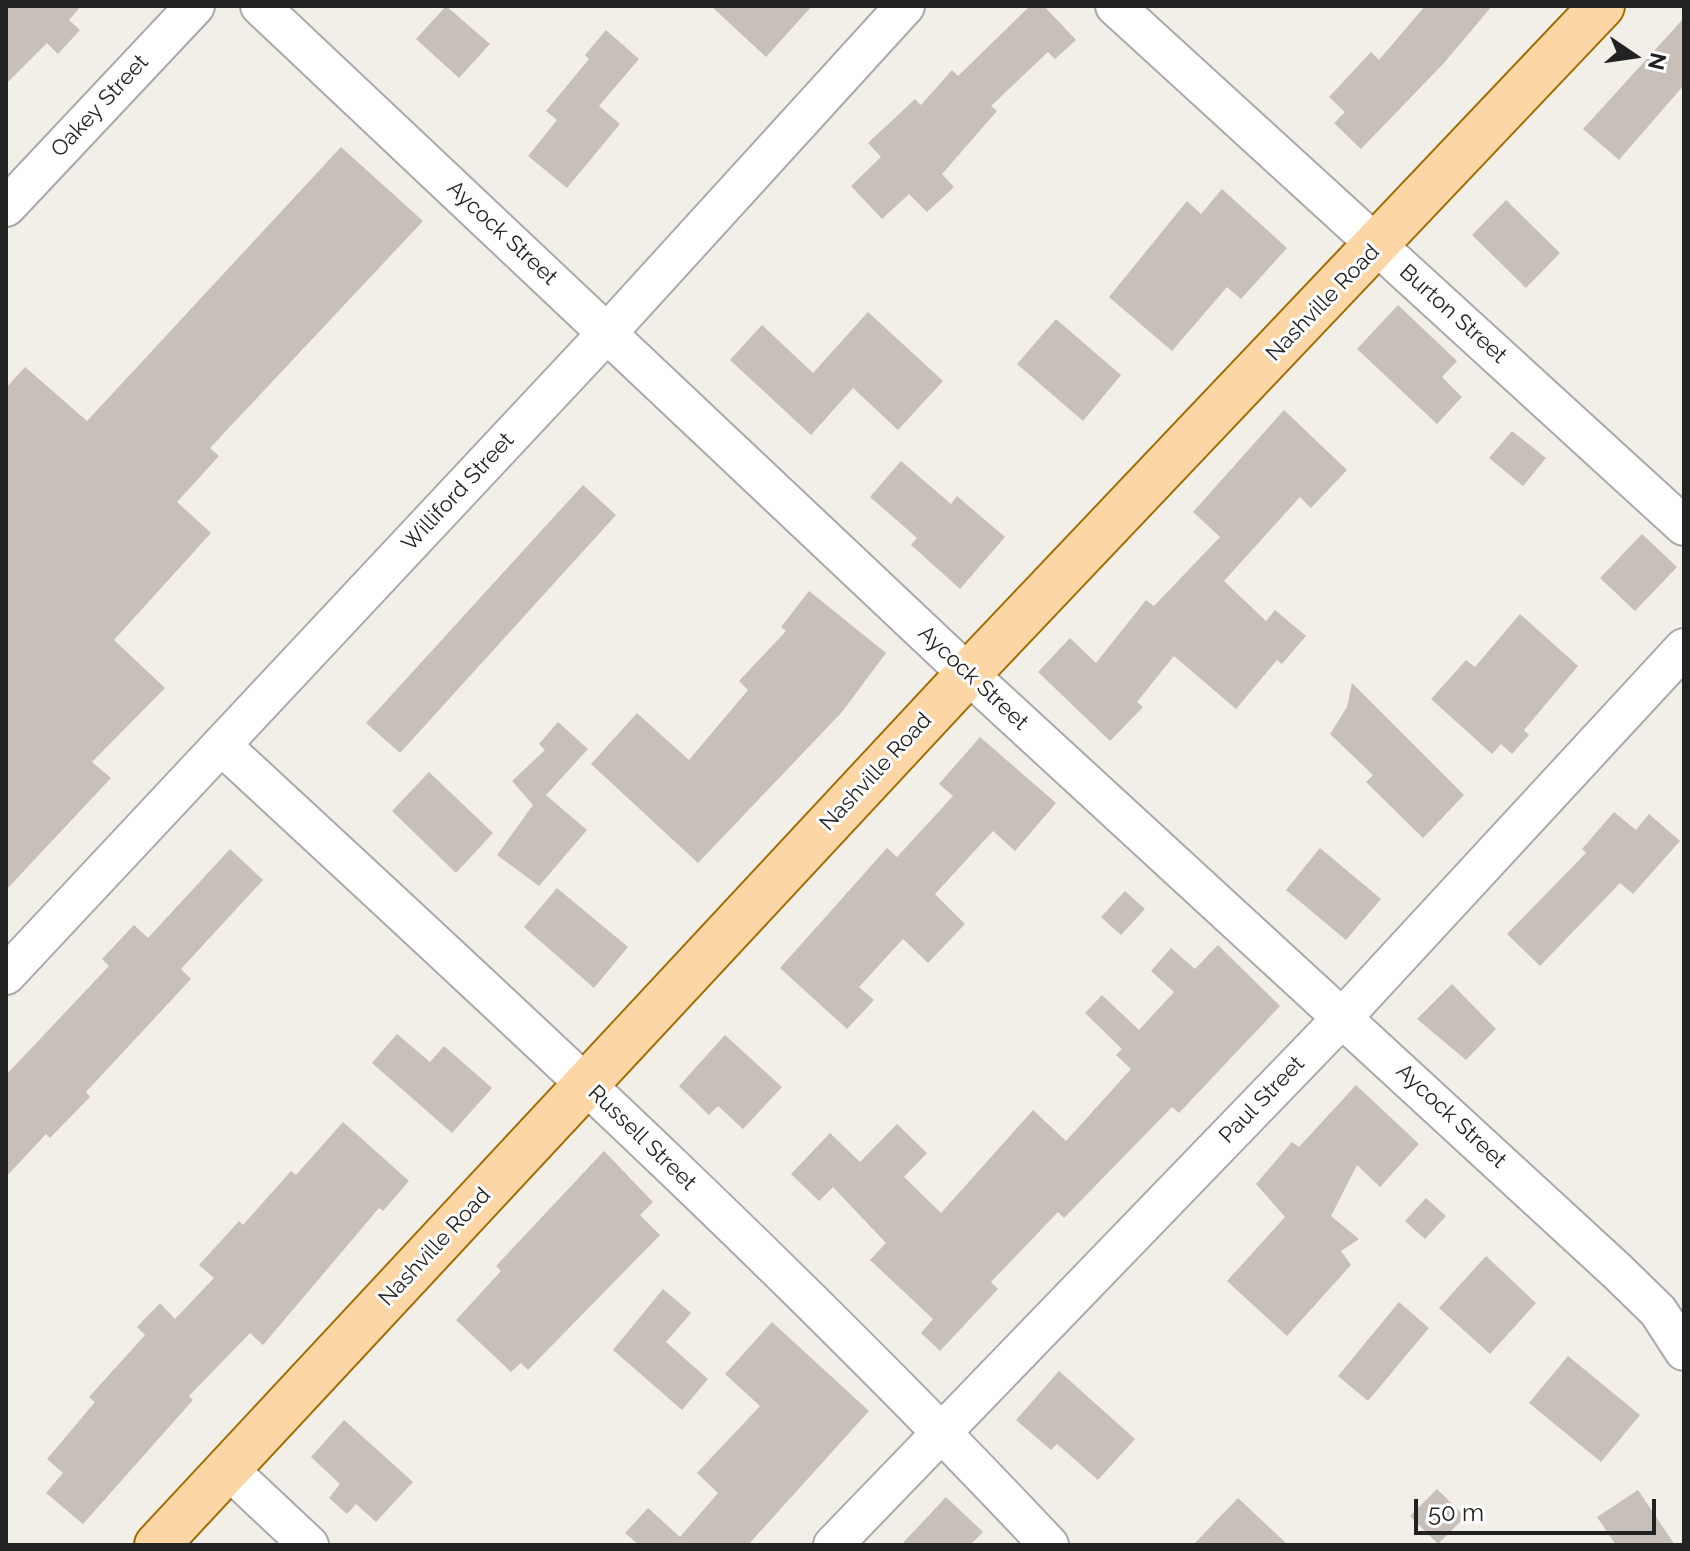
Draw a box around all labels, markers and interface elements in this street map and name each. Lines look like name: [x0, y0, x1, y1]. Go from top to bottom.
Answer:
north arrow: [1594, 16, 1674, 96]
street label: Oakey Street: [46, 49, 154, 163]
text: N: [1643, 50, 1672, 72]
street label: Aycock Street: [441, 175, 563, 291]
street label: Nashville Road: [1261, 239, 1385, 367]
street label: Burton Street: [1394, 259, 1512, 369]
street label: Williford Street: [396, 427, 520, 557]
street label: Aycock Street: [912, 620, 1034, 736]
street label: Nashville Road: [815, 707, 937, 837]
street label: Paul Street: [1214, 1051, 1310, 1149]
street label: Aycock Street: [1390, 1058, 1512, 1174]
street label: Russell Street: [582, 1080, 702, 1196]
street label: Nashville Road: [374, 1182, 496, 1312]
scale bar: [1418, 1483, 1660, 1533]
text: 50 m: [1428, 1498, 1484, 1527]

